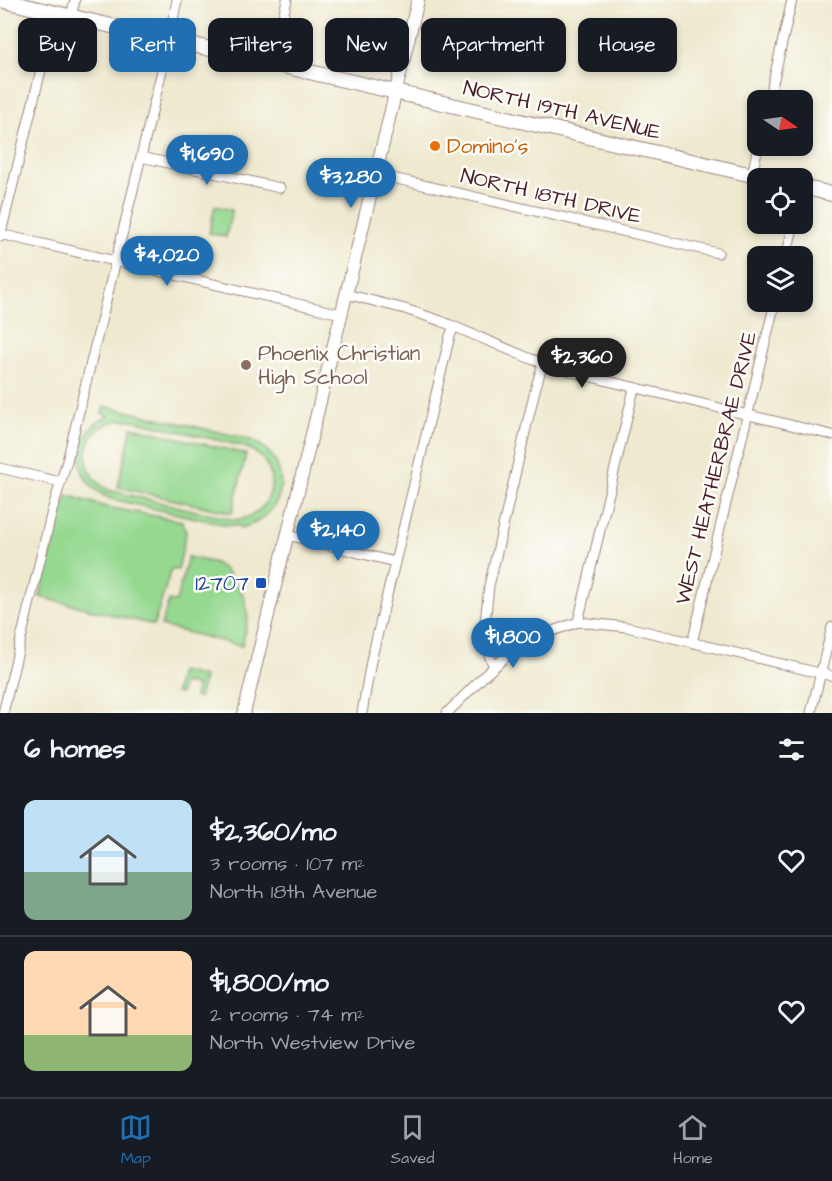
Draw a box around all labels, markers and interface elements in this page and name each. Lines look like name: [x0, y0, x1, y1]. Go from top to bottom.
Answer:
chip: Buy: [18, 18, 97, 72]
chip: Rent: [109, 18, 196, 72]
chip: Filters: [208, 18, 313, 72]
chip: New: [325, 18, 409, 72]
chip: Apartment: [421, 18, 566, 72]
chip: House: [578, 18, 677, 72]
street label: NORTH 19TH AVENUE: [460, 73, 664, 147]
north arrow: [747, 90, 813, 156]
map controls: [747, 90, 813, 312]
place label: Domino's: [447, 132, 528, 161]
pin: $1,690: [158, 135, 256, 186]
marker: Domino's: [428, 139, 442, 153]
text: $1,690: [180, 140, 234, 168]
pin: $3,280: [302, 158, 400, 209]
street label: NORTH 18TH DRIVE: [458, 161, 645, 231]
text: $3,280: [320, 163, 382, 191]
button: locate: [747, 168, 813, 234]
pin: $4,020: [118, 236, 216, 287]
text: $4,020: [135, 241, 199, 269]
button: layers: [747, 246, 813, 312]
street label: WEST HEATHERBRAE DRIVE: [668, 328, 764, 608]
pin: $2,360: [533, 338, 631, 389]
place label: Phoenix Christian High School: [258, 339, 420, 394]
text: $2,360: [551, 343, 613, 371]
marker: Phoenix Christian High School: [239, 358, 253, 372]
pin: $2,140: [289, 511, 387, 562]
text: $2,140: [311, 516, 365, 544]
place label: 12707: [195, 569, 249, 598]
marker: 12707: [254, 576, 268, 590]
pin: $1,800: [464, 618, 562, 669]
text: $1,800: [485, 623, 541, 651]
text: 6 homes: [24, 731, 126, 767]
icon: filters: [775, 733, 808, 766]
text: $2,360/mo: [210, 814, 337, 850]
icon: home: [72, 824, 144, 896]
icon: heart: [775, 844, 808, 877]
text: 3 rooms · 107 m²: [210, 850, 365, 878]
text: North 18th Avenue: [210, 878, 377, 906]
text: $1,800/mo: [210, 965, 329, 1001]
icon: home: [72, 975, 144, 1047]
icon: heart: [775, 995, 808, 1028]
text: 2 rooms · 74 m²: [210, 1001, 364, 1029]
text: North Westview Drive: [210, 1029, 415, 1057]
tab: Map: [119, 1111, 152, 1169]
tab: Saved: [391, 1111, 434, 1169]
tab: Home: [673, 1111, 713, 1169]

